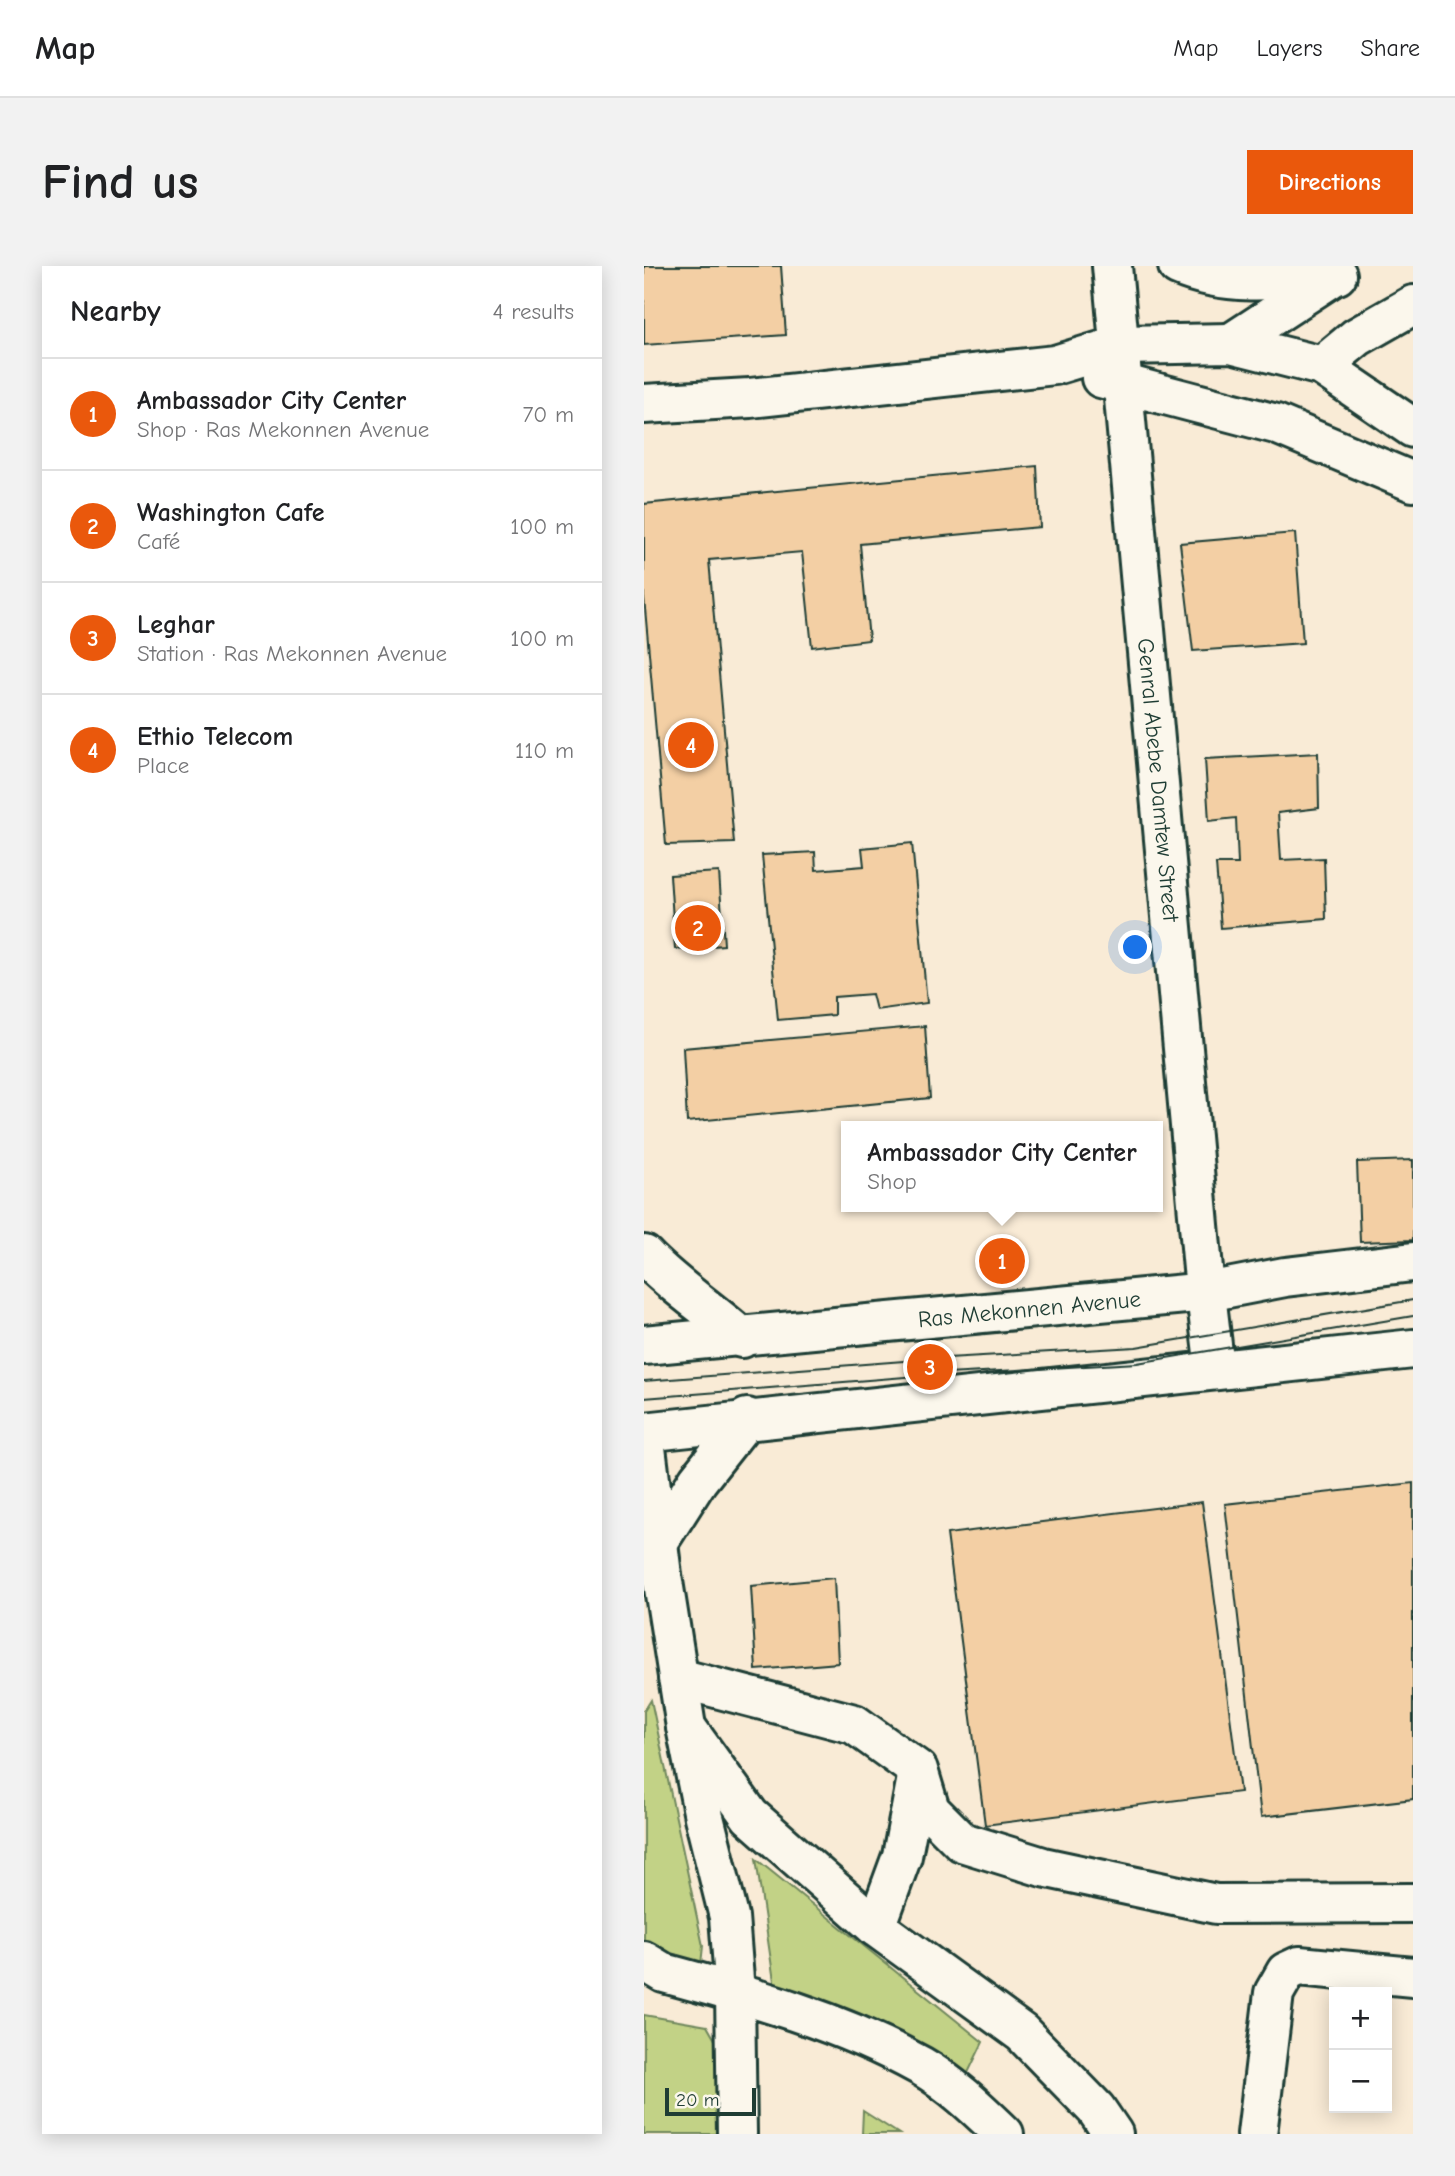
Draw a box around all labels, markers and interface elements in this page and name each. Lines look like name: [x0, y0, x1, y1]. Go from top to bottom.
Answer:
text: Map: [35, 29, 96, 67]
text: Map: [1173, 34, 1219, 62]
text: Layers: [1257, 34, 1322, 62]
text: Share: [1360, 34, 1420, 62]
button: Directions: [1247, 150, 1413, 214]
text: Find us: [42, 154, 198, 210]
text: Nearby: [70, 294, 161, 329]
text: 4 results: [492, 298, 574, 325]
text: Ambassador City Center: [137, 386, 406, 416]
text: 1: [88, 401, 98, 428]
text: 70 m: [522, 401, 574, 428]
text: Shop · Ras Mekonnen Avenue: [137, 416, 429, 443]
text: Washington Cafe: [137, 498, 325, 528]
text: 2: [87, 513, 99, 540]
text: 100 m: [510, 513, 574, 540]
text: Café: [137, 528, 180, 555]
text: Leghar: [137, 610, 215, 640]
text: 3: [87, 625, 99, 652]
text: 100 m: [510, 625, 574, 652]
street label: Genral Abebe Damtew Street: [1132, 637, 1185, 924]
text: Station · Ras Mekonnen Avenue: [137, 640, 447, 667]
pin: 4: [668, 719, 714, 771]
text: Ethio Telecom: [137, 722, 293, 752]
text: 4: [88, 737, 98, 764]
text: 110 m: [515, 737, 574, 764]
text: Place: [137, 752, 189, 779]
pin: 2: [675, 902, 721, 954]
your location: [1118, 930, 1152, 964]
popup: [841, 1121, 1163, 1212]
text: Ambassador City Center: [867, 1138, 1137, 1168]
text: Shop: [867, 1168, 917, 1195]
pin: 1: [979, 1235, 1025, 1287]
street label: Ras Mekonnen Avenue: [917, 1285, 1142, 1333]
pin: 3: [907, 1341, 953, 1393]
map controls: [1329, 1987, 1392, 2113]
button: +: [1329, 1987, 1392, 2050]
button: −: [1329, 2050, 1392, 2113]
scale bar: [665, 2085, 756, 2117]
text: 20 m: [676, 2089, 720, 2111]

